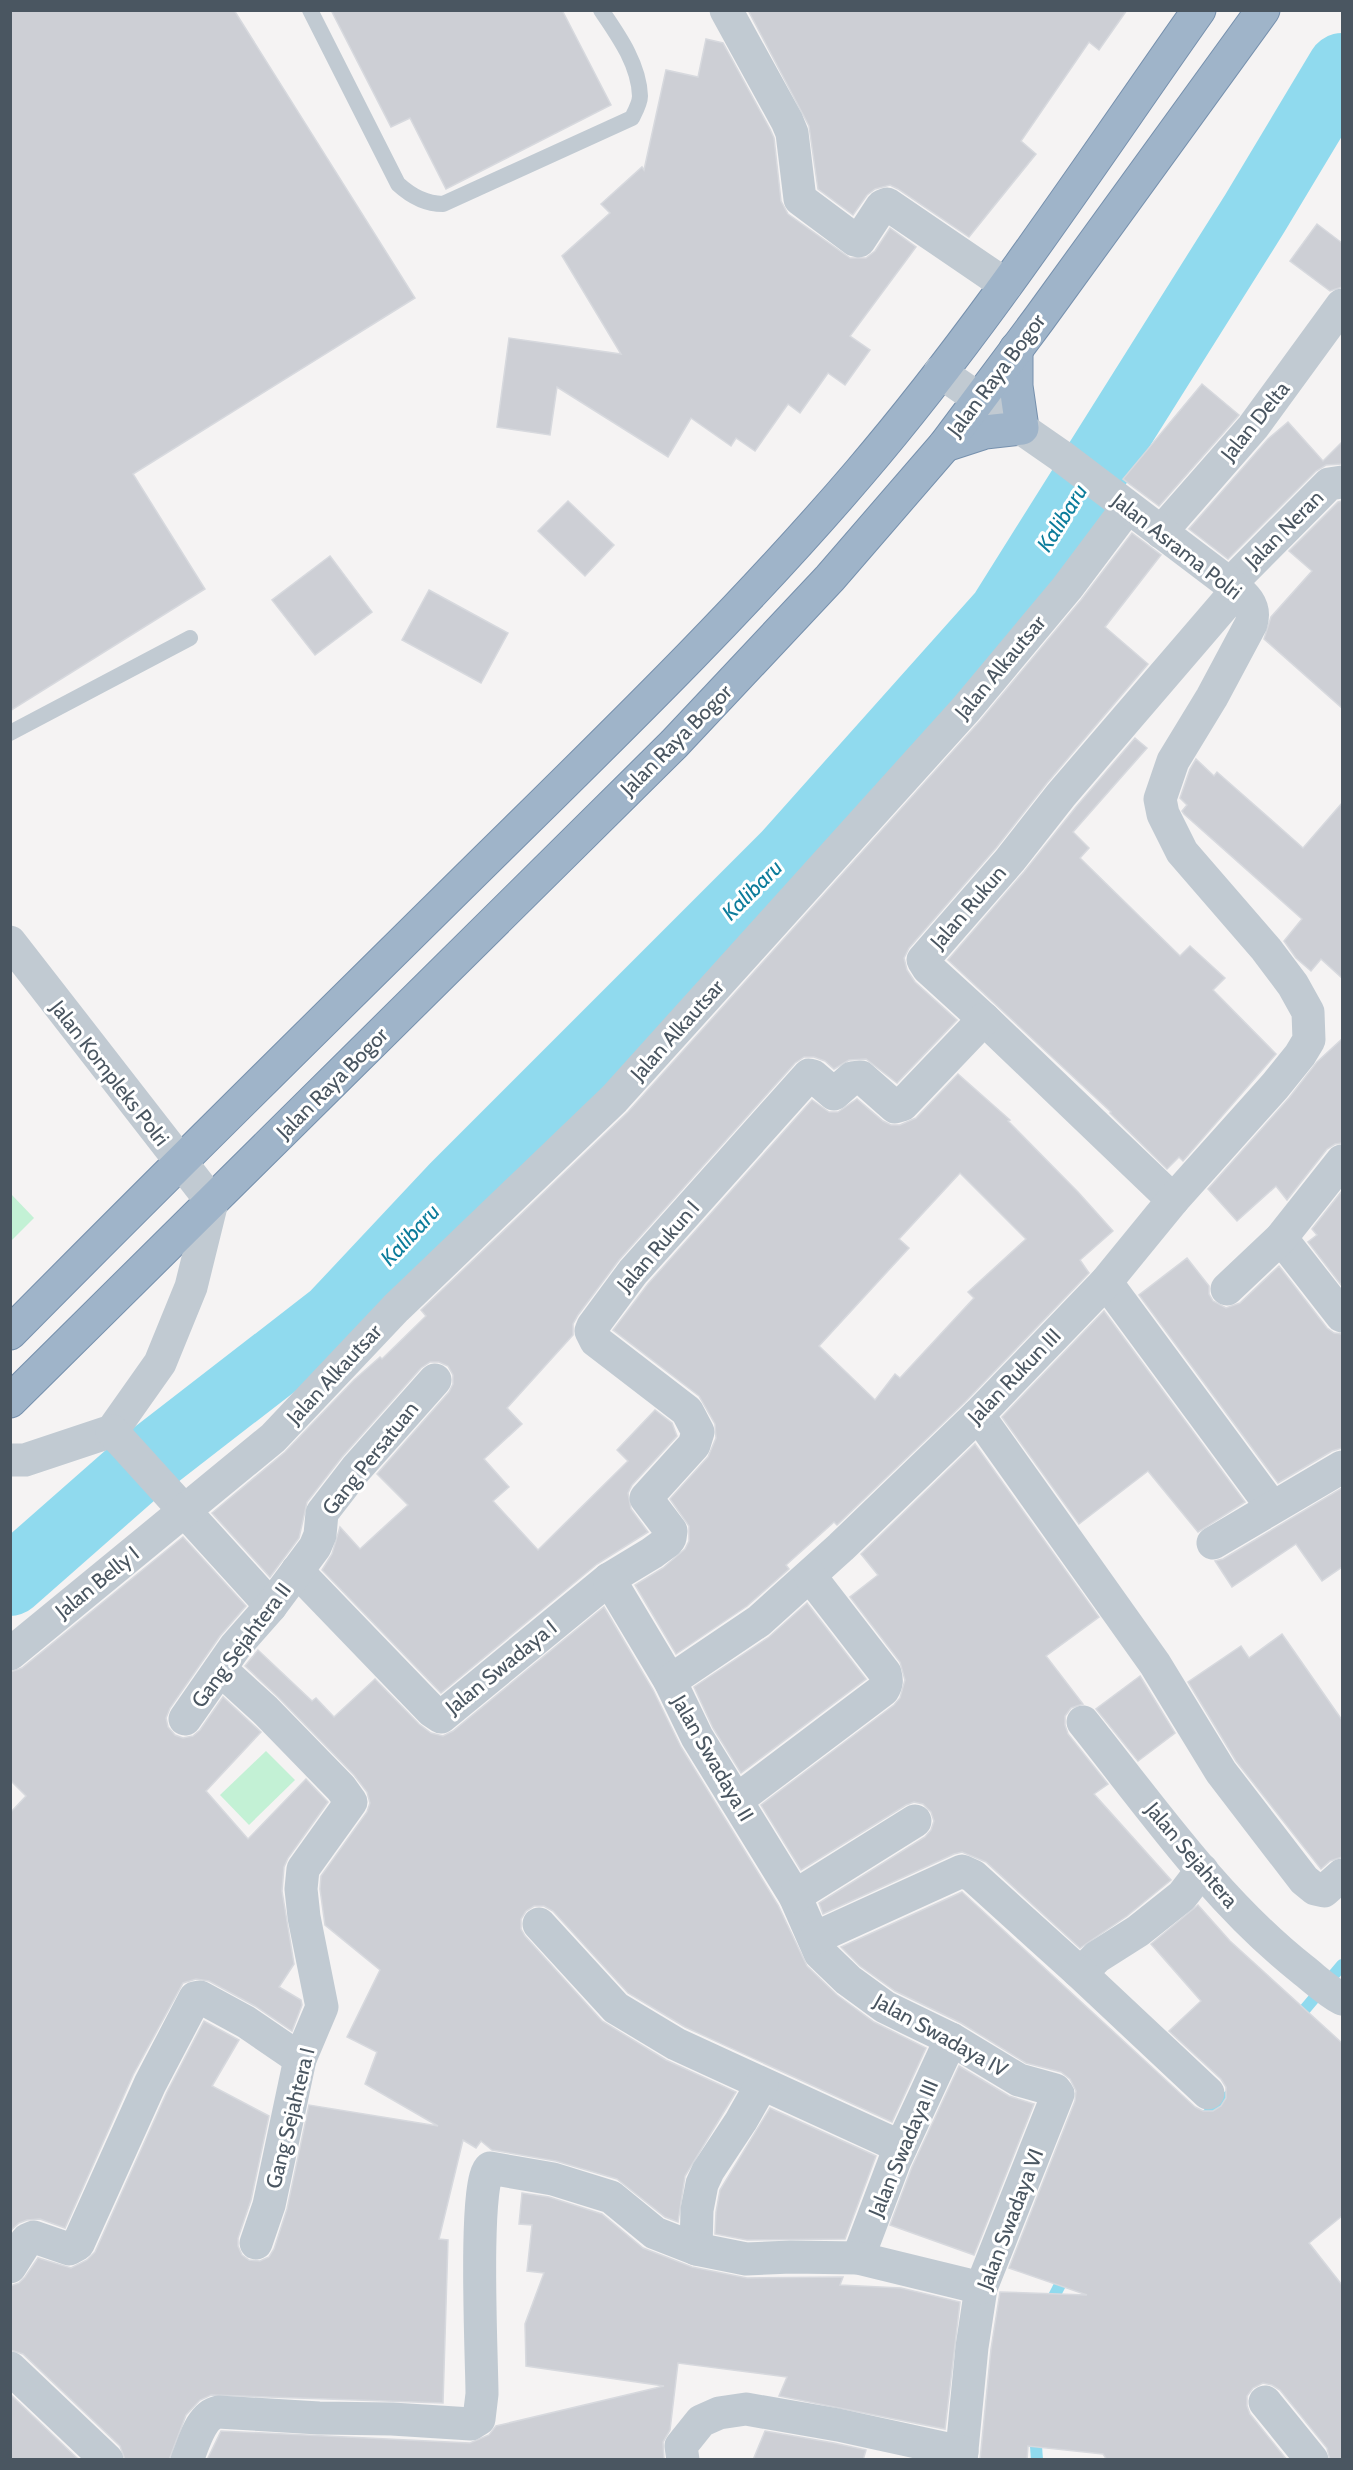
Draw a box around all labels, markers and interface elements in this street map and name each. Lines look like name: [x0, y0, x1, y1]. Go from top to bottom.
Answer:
street label: Jalan Raya Bogor: [941, 309, 1050, 442]
street label: Jalan Delta: [1215, 376, 1294, 466]
water label: Kalibaru: [1031, 479, 1093, 557]
street label: Jalan Neran: [1239, 485, 1328, 574]
street label: Jalan Asrama Polri: [1106, 487, 1247, 604]
street label: Jalan Alkautsar: [949, 610, 1051, 725]
street label: Jalan Raya Bogor: [614, 679, 737, 802]
water label: Kalibaru: [716, 854, 788, 926]
street label: Jalan Rukun: [924, 860, 1011, 955]
street label: Jalan Alkautsar: [624, 974, 729, 1086]
street label: Jalan Kompleks Polri: [45, 995, 174, 1151]
street label: Jalan Raya Bogor: [270, 1022, 393, 1145]
street label: Jalan Rukun I: [611, 1195, 704, 1297]
water label: Kalibaru: [375, 1198, 445, 1271]
street label: Jalan Alkautsar: [281, 1319, 387, 1430]
street label: Jalan Rukun III: [962, 1323, 1066, 1430]
street label: Gang Persatuan: [317, 1396, 423, 1520]
street label: Jalan Belly I: [49, 1541, 144, 1624]
street label: Gang Sejahtera II: [186, 1578, 297, 1713]
street label: Jalan Swadaya I: [440, 1615, 562, 1720]
street label: Jalan Swadaya II: [666, 1690, 759, 1825]
street label: Jalan Sejahtera: [1139, 1796, 1243, 1913]
street label: Jalan Swadaya IV: [869, 1988, 1012, 2082]
street label: Gang Sejahtera I: [260, 2045, 321, 2191]
street label: Jalan Swadaya III: [862, 2076, 943, 2221]
street label: Jalan Swadaya VI: [971, 2145, 1048, 2294]

